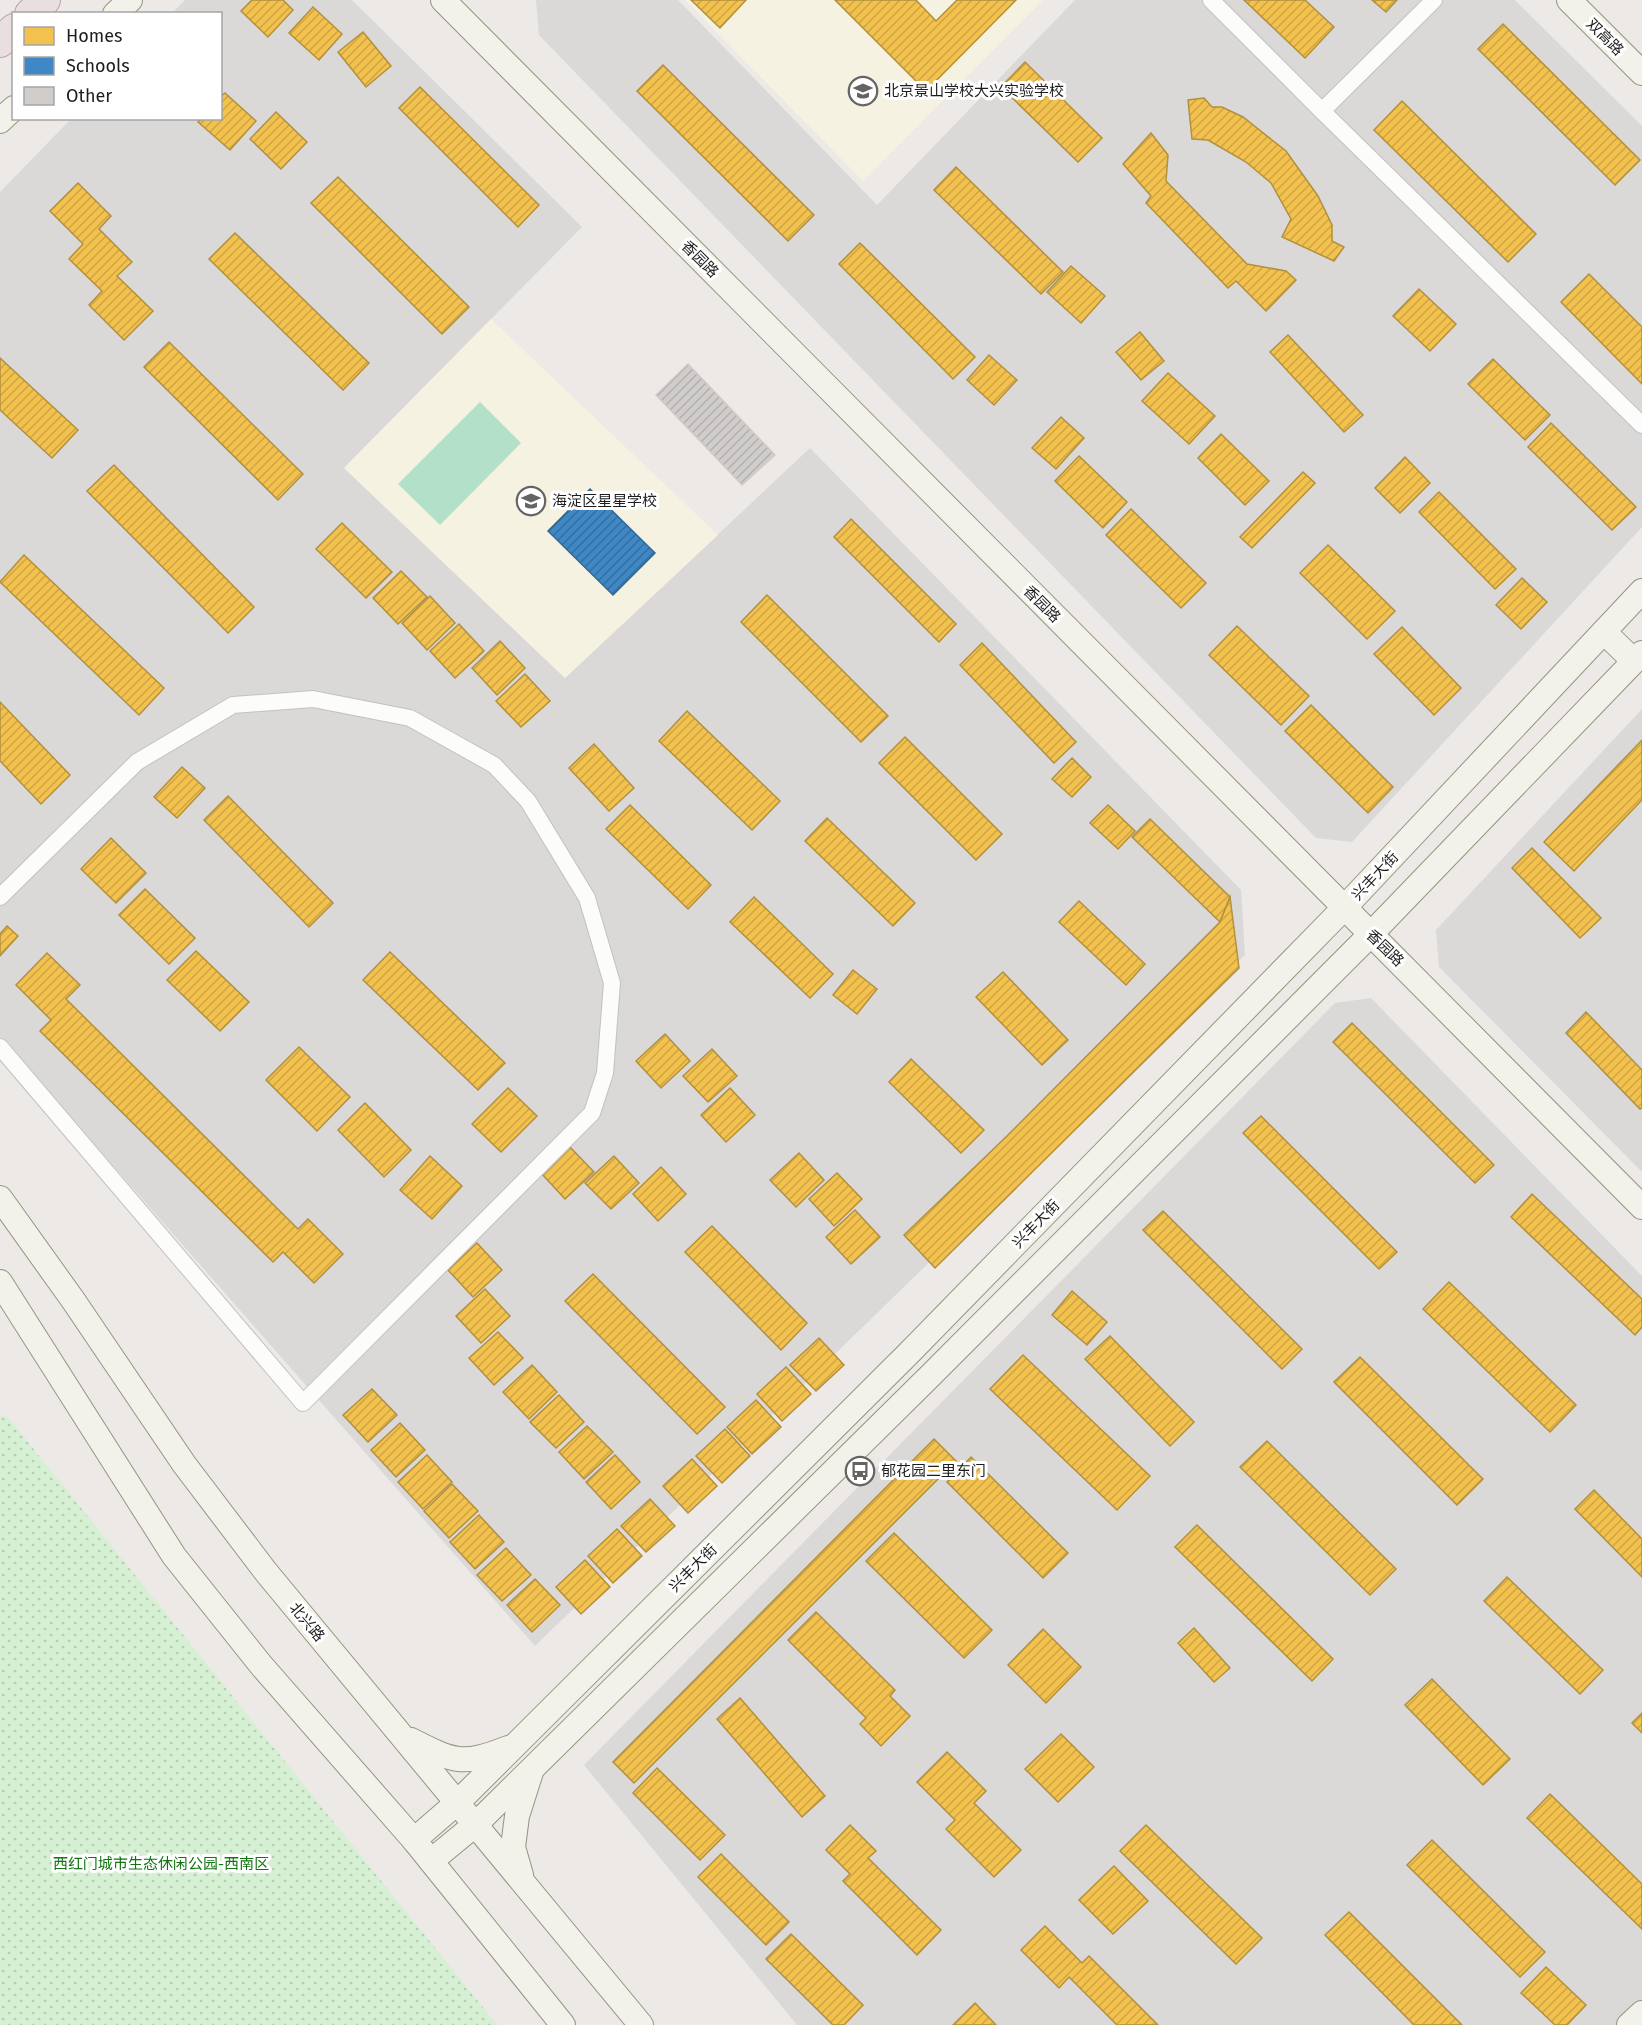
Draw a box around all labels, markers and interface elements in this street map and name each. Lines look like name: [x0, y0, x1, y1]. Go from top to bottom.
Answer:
legend: [12, 12, 222, 120]
street label: 双高路: [1583, 15, 1627, 59]
text: Homes: [66, 25, 122, 47]
text: Schools: [66, 55, 130, 77]
school or university icon: 北京景山学校大兴实验学校: [847, 75, 879, 107]
place label: 北京景山学校大兴实验学校: [884, 82, 1064, 100]
text: Other: [66, 85, 112, 107]
street label: 香园路: [678, 237, 722, 281]
school or university icon: 海淀区星星学校: [515, 485, 547, 517]
place label: 海淀区星星学校: [552, 492, 657, 510]
street label: 香园路: [1020, 582, 1064, 626]
street label: 兴丰大街: [1348, 848, 1402, 904]
street label: 香园路: [1363, 926, 1407, 970]
street label: 兴丰大街: [1009, 1196, 1063, 1252]
bus stop icon: 郁花园二里东门: [844, 1455, 876, 1487]
place label: 郁花园二里东门: [881, 1462, 986, 1480]
street label: 兴丰大街: [665, 1540, 721, 1596]
street label: 北兴路: [286, 1599, 328, 1645]
park label: 西红门城市生态休闲公园-西南区: [53, 1855, 269, 1873]

